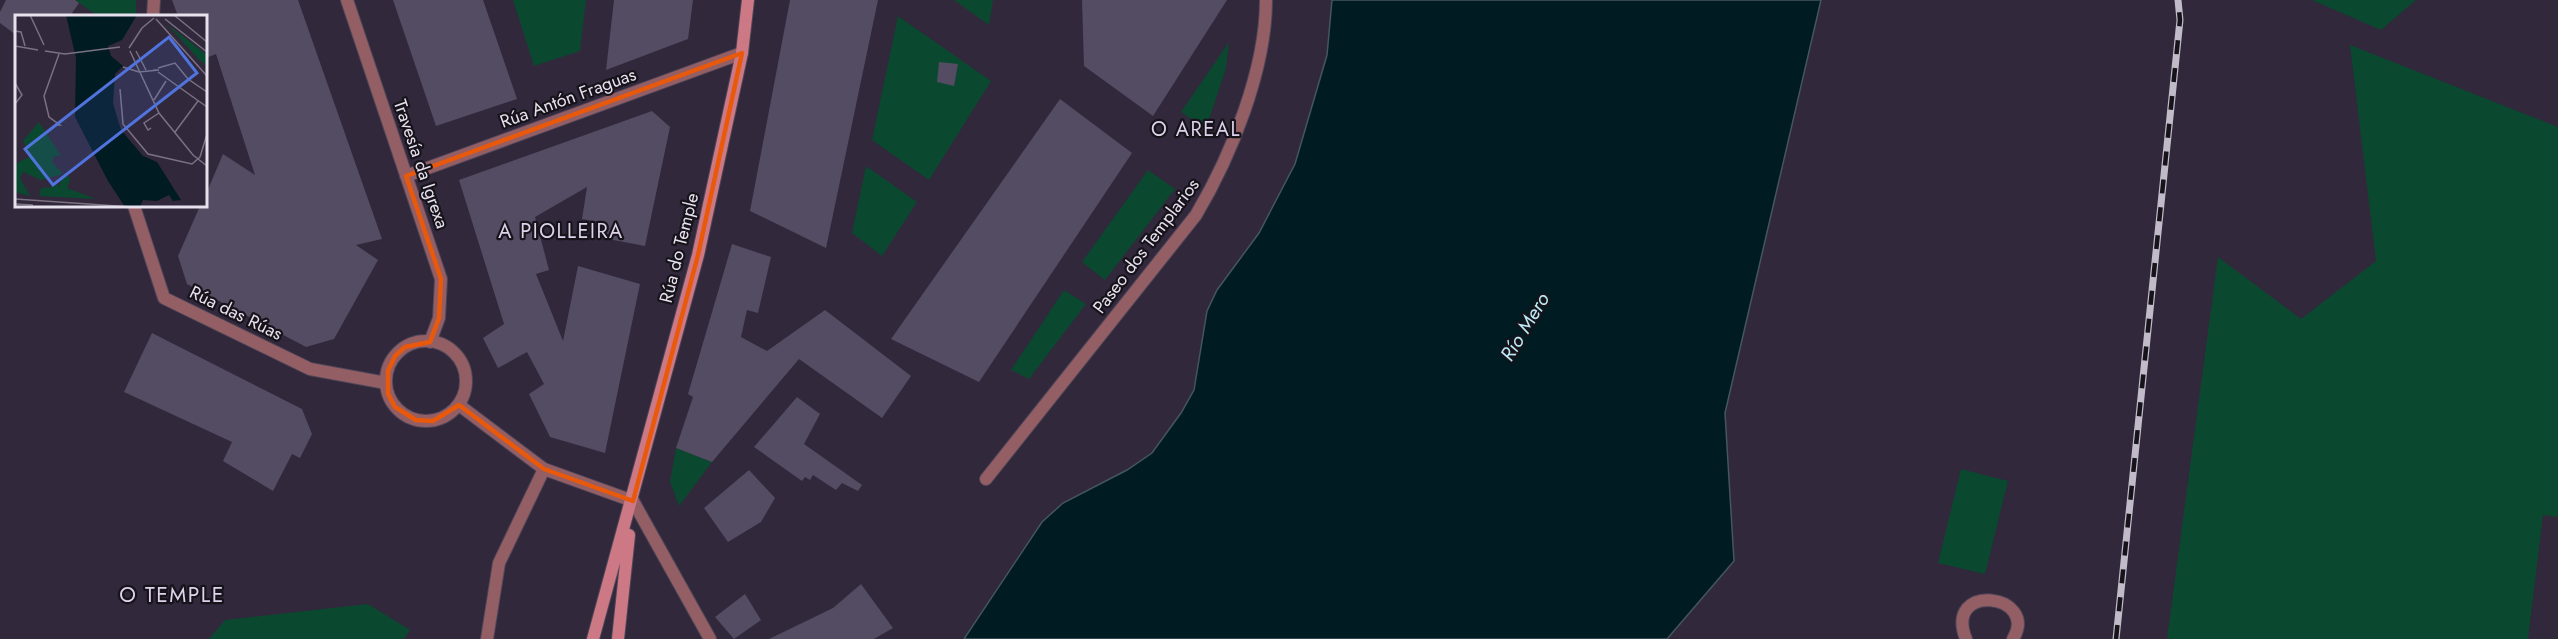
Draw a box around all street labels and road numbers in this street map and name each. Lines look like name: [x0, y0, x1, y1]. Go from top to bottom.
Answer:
street label: Rúa Antón Fraguas: [496, 61, 640, 135]
street label: Travesía da Igrexa: [387, 96, 455, 232]
street label: Paseo dos Templarios: [1086, 173, 1206, 319]
street label: Rúa do Temple: [653, 190, 705, 306]
street label: Rúa das Rúas: [185, 279, 287, 347]

